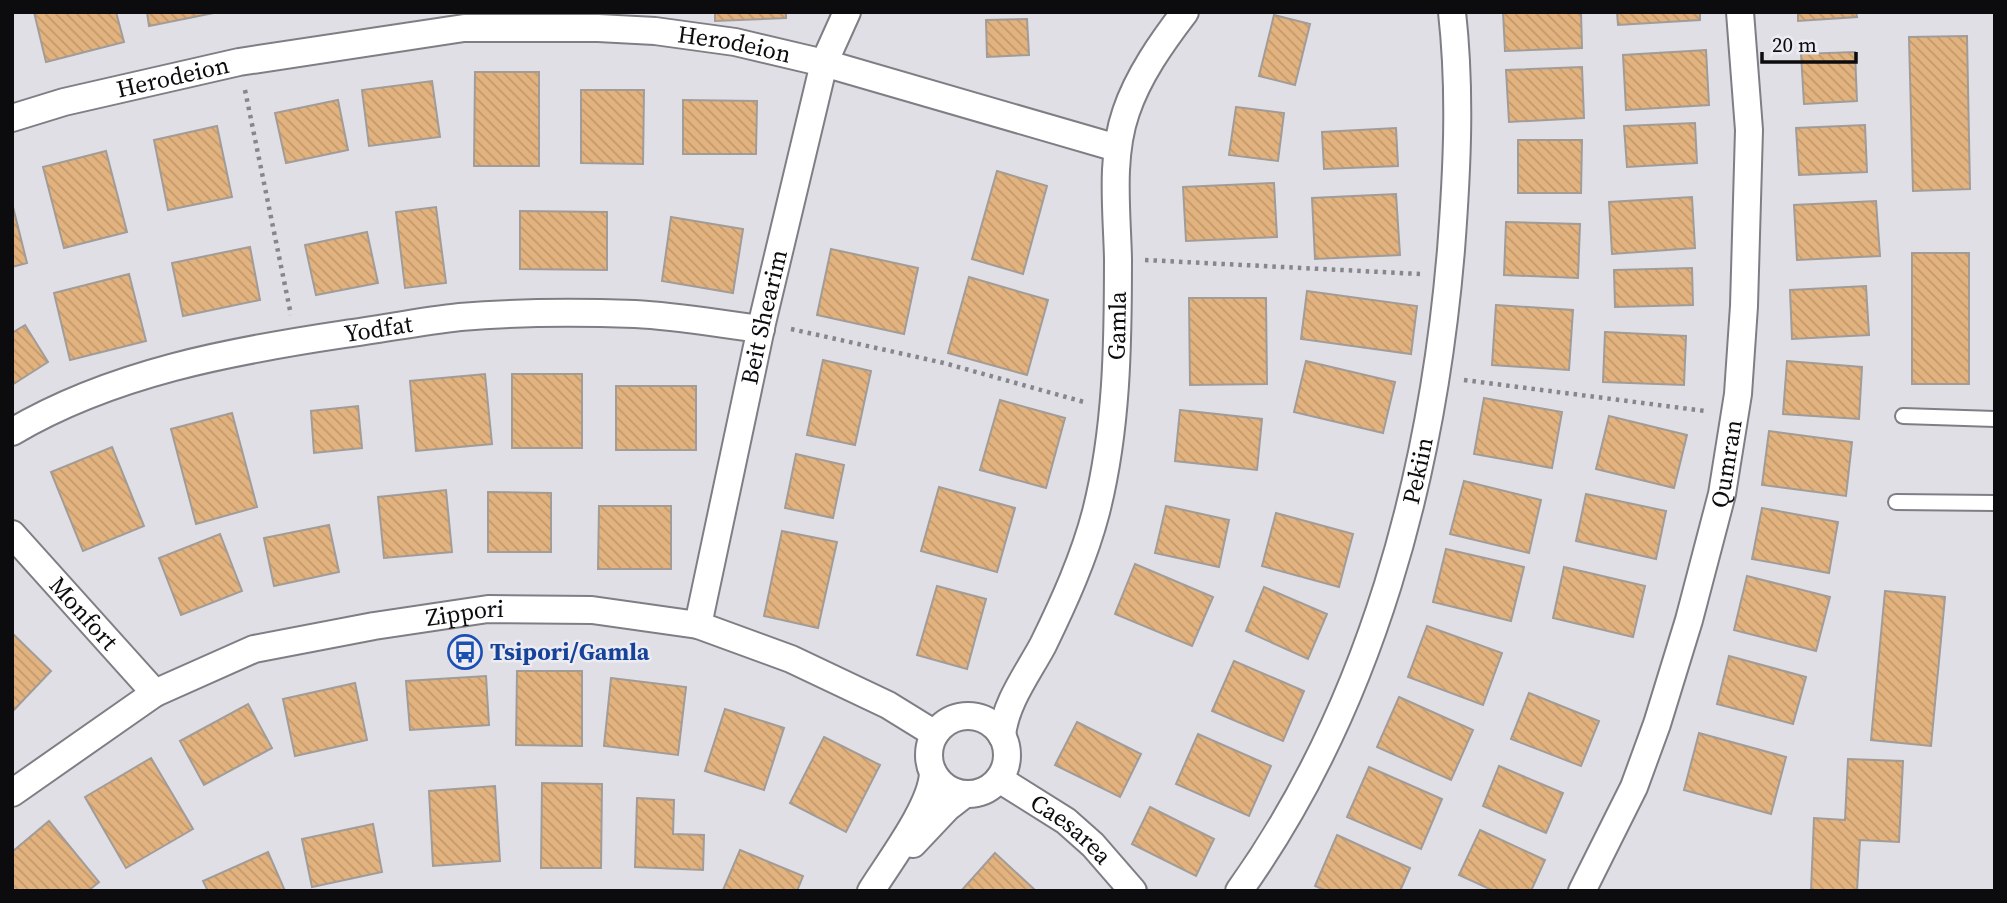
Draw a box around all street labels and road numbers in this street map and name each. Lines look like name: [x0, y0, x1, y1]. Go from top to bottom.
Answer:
street label: Herodeion: [676, 17, 794, 71]
street label: Herodeion: [113, 48, 232, 105]
street label: Beit Shearim: [732, 246, 795, 387]
street label: Gamla: [1099, 290, 1134, 361]
street label: Yodfat: [342, 307, 415, 350]
street label: Qumran: [1702, 417, 1750, 512]
street label: Pekiin: [1394, 434, 1441, 507]
street label: Monfort: [42, 569, 126, 657]
street label: Zippori: [424, 592, 504, 634]
street label: Caesarea: [1024, 786, 1120, 872]

